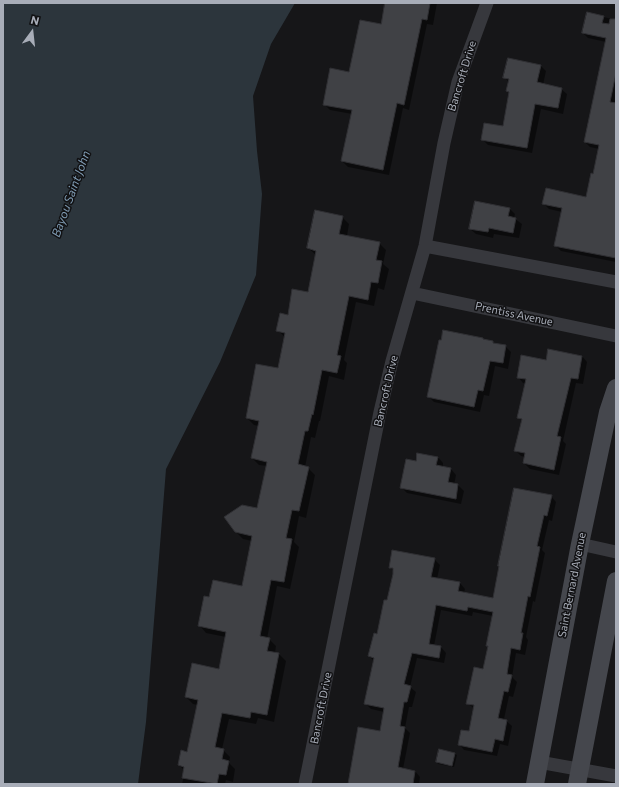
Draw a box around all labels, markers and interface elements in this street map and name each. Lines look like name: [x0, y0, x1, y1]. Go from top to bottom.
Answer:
north arrow: [12, 12, 52, 52]
text: N: [30, 13, 41, 27]
street label: Bancroft Drive: [445, 39, 479, 113]
water label: Bayou Saint John: [49, 149, 93, 239]
street label: Prentiss Avenue: [474, 299, 554, 329]
street label: Bancroft Drive: [371, 354, 401, 428]
street label: Saint Bernard Avenue: [555, 531, 589, 639]
street label: Bancroft Drive: [308, 671, 334, 745]

